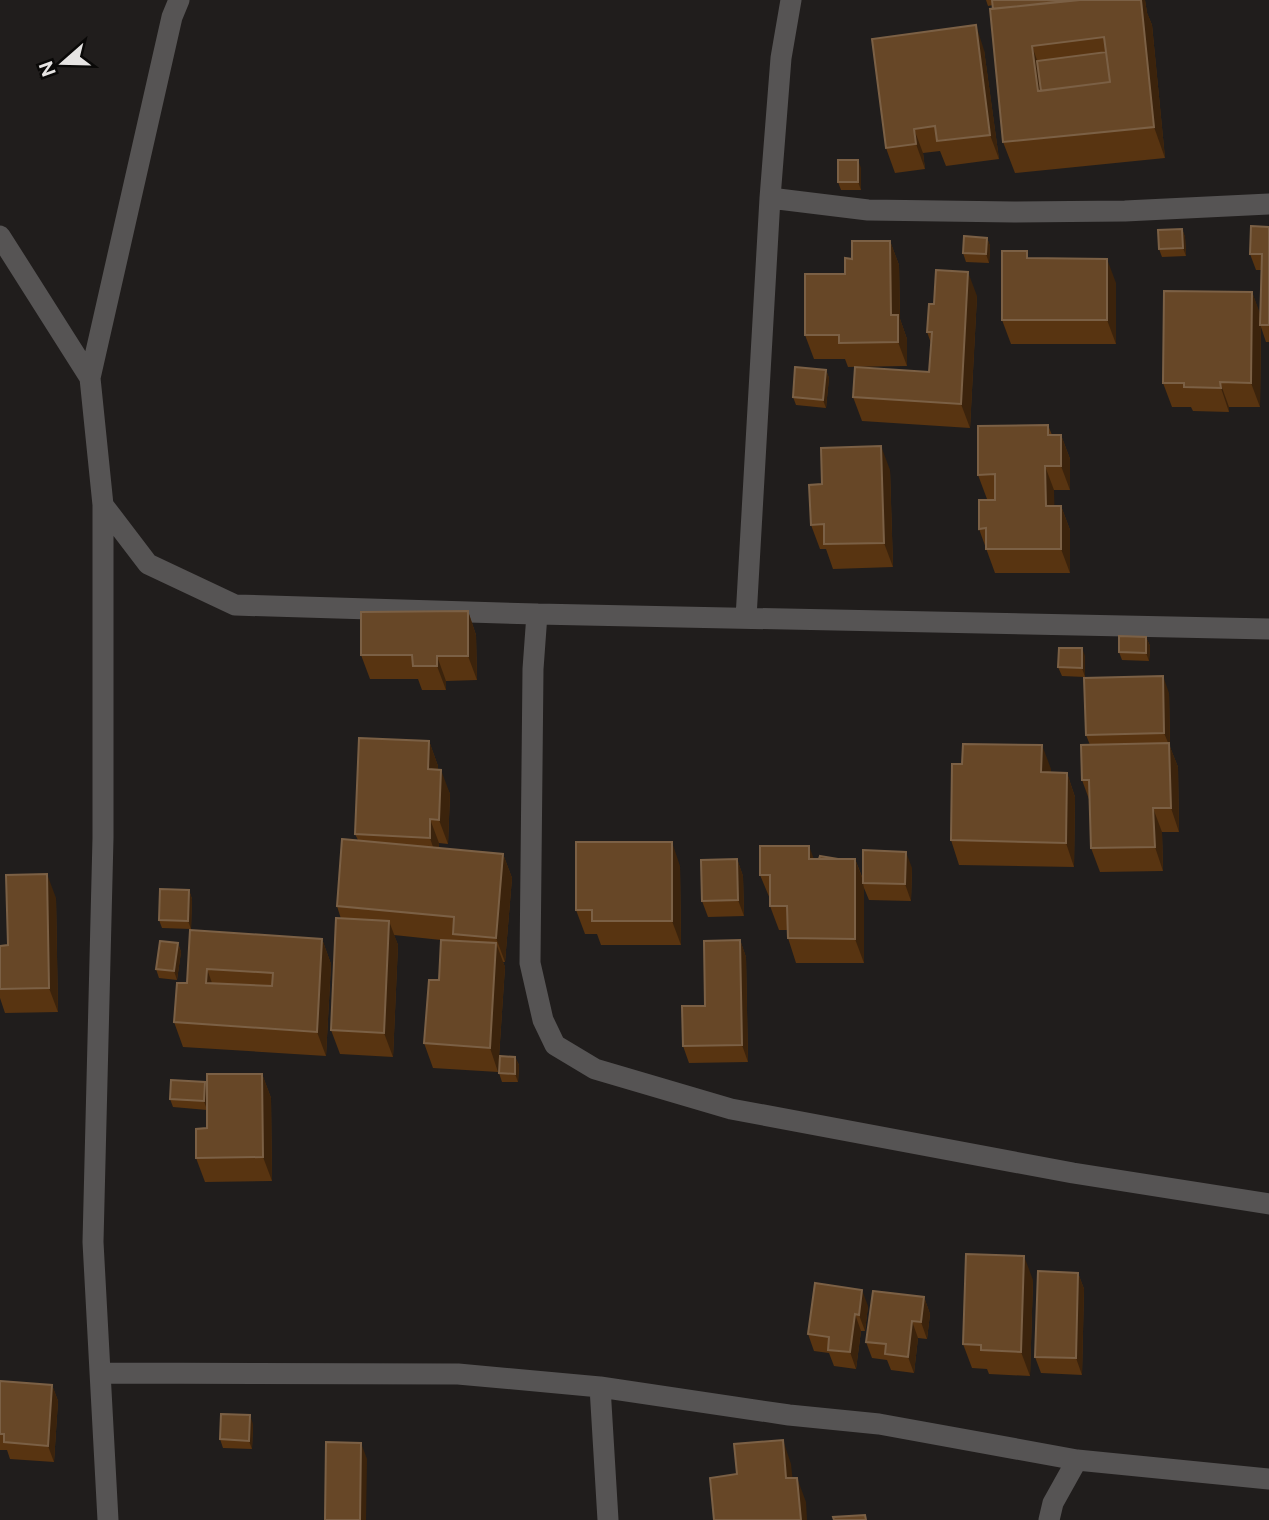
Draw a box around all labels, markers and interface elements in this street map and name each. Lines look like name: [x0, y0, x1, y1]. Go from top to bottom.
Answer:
north arrow: [28, 28, 98, 98]
text: N: [34, 58, 60, 80]

